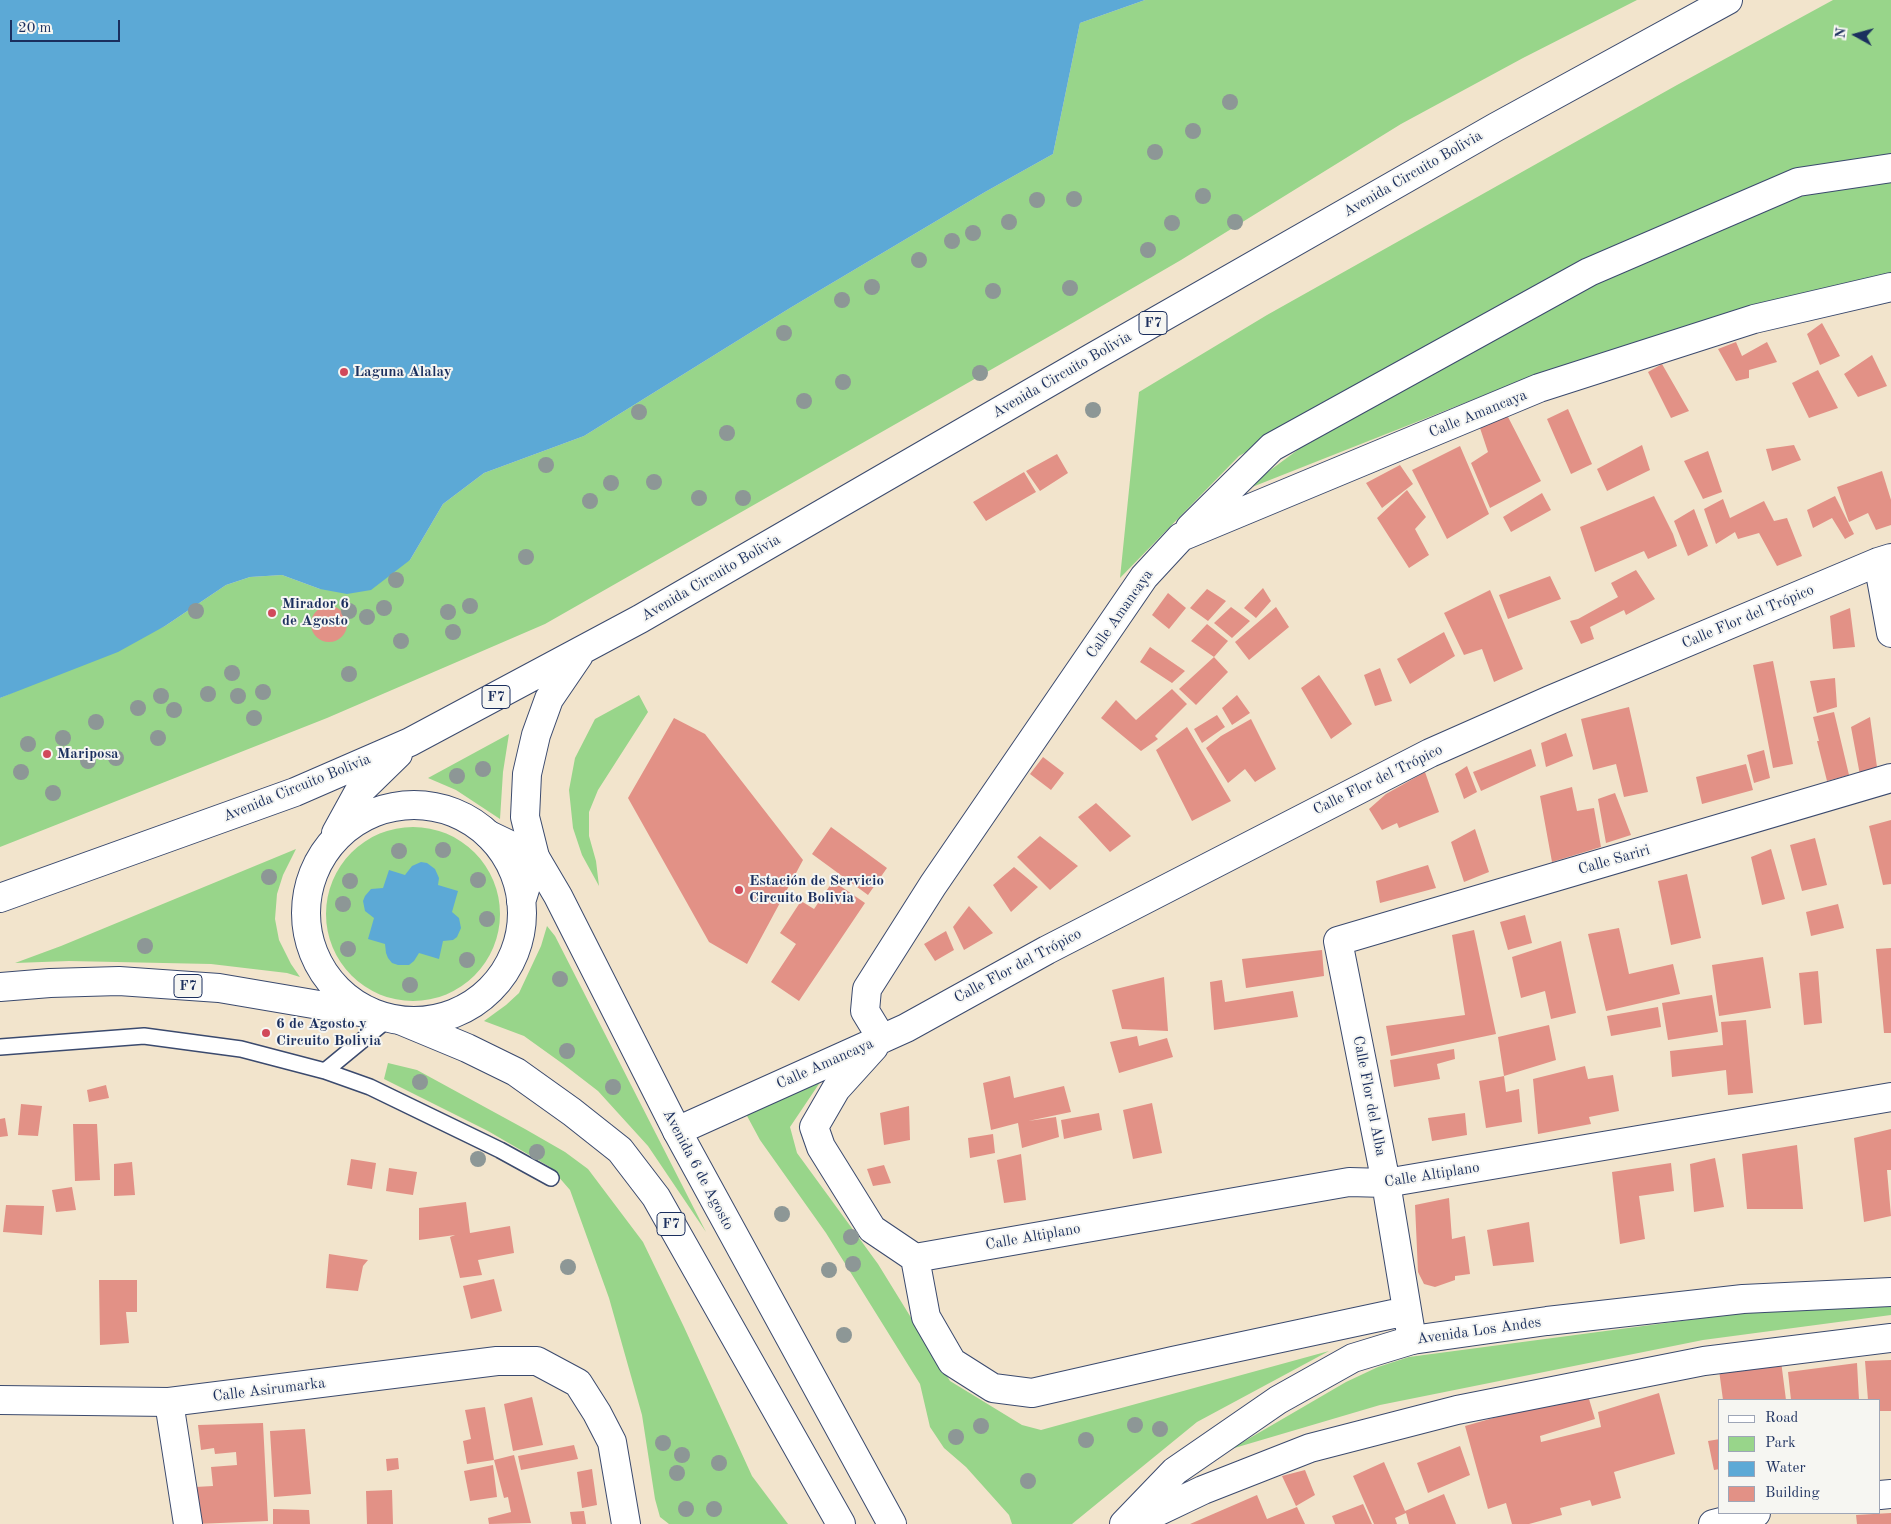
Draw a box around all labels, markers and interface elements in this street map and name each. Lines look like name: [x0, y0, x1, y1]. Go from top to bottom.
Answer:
scale bar: [12, 10, 122, 42]
north arrow: [1831, 10, 1881, 60]
text: 20 m: [18, 21, 52, 36]
text: N: [1834, 27, 1849, 39]
street label: Avenida Circuito Bolivia: [1340, 127, 1486, 221]
road number: F7: [1139, 312, 1167, 334]
street label: Avenida Circuito Bolivia: [989, 328, 1135, 422]
place label: Laguna Alalay: [354, 363, 452, 381]
marker: Laguna Alalay: [338, 366, 350, 378]
street label: Calle Amancaya: [1426, 386, 1530, 442]
street label: Avenida Circuito Bolivia: [638, 531, 784, 625]
street label: Calle Amancaya: [1083, 566, 1157, 662]
street label: Calle Flor del Trópico: [1679, 581, 1817, 653]
place label: Mirador 6 de Agosto: [282, 595, 349, 630]
marker: Mirador 6 de Agosto: [266, 607, 278, 619]
road number: F7: [482, 686, 510, 709]
street label: Calle Flor del Trópico: [1310, 741, 1446, 819]
place label: Mariposa: [57, 745, 119, 763]
marker: Mariposa: [41, 748, 53, 760]
street label: Avenida Circuito Bolivia: [221, 750, 373, 826]
street label: Calle Sariri: [1576, 841, 1652, 879]
place label: Estación de Servicio Circuito Bolivia: [749, 872, 884, 907]
marker: Estación de Servicio Circuito Bolivia: [733, 884, 745, 896]
street label: Calle Flor del Trópico: [951, 925, 1085, 1007]
road number: F7: [174, 974, 202, 998]
place label: 6 de Agosto y Circuito Bolivia: [276, 1015, 381, 1050]
marker: 6 de Agosto y Circuito Bolivia: [260, 1027, 272, 1039]
street label: Calle Flor del Alba: [1349, 1034, 1389, 1158]
street label: Calle Amancaya: [774, 1035, 876, 1093]
street label: Avenida 6 de Agosto: [659, 1107, 737, 1233]
street label: Calle Altiplano: [1383, 1159, 1481, 1191]
road number: F7: [657, 1212, 685, 1236]
street label: Calle Altiplano: [984, 1220, 1082, 1254]
street label: Avenida Los Andes: [1416, 1313, 1542, 1349]
street label: Calle Asirumarka: [212, 1374, 326, 1406]
legend: [1718, 1399, 1881, 1514]
text: Road: [1765, 1411, 1798, 1426]
text: Park: [1765, 1436, 1796, 1451]
text: Water: [1765, 1461, 1806, 1476]
text: Building: [1765, 1486, 1820, 1501]

